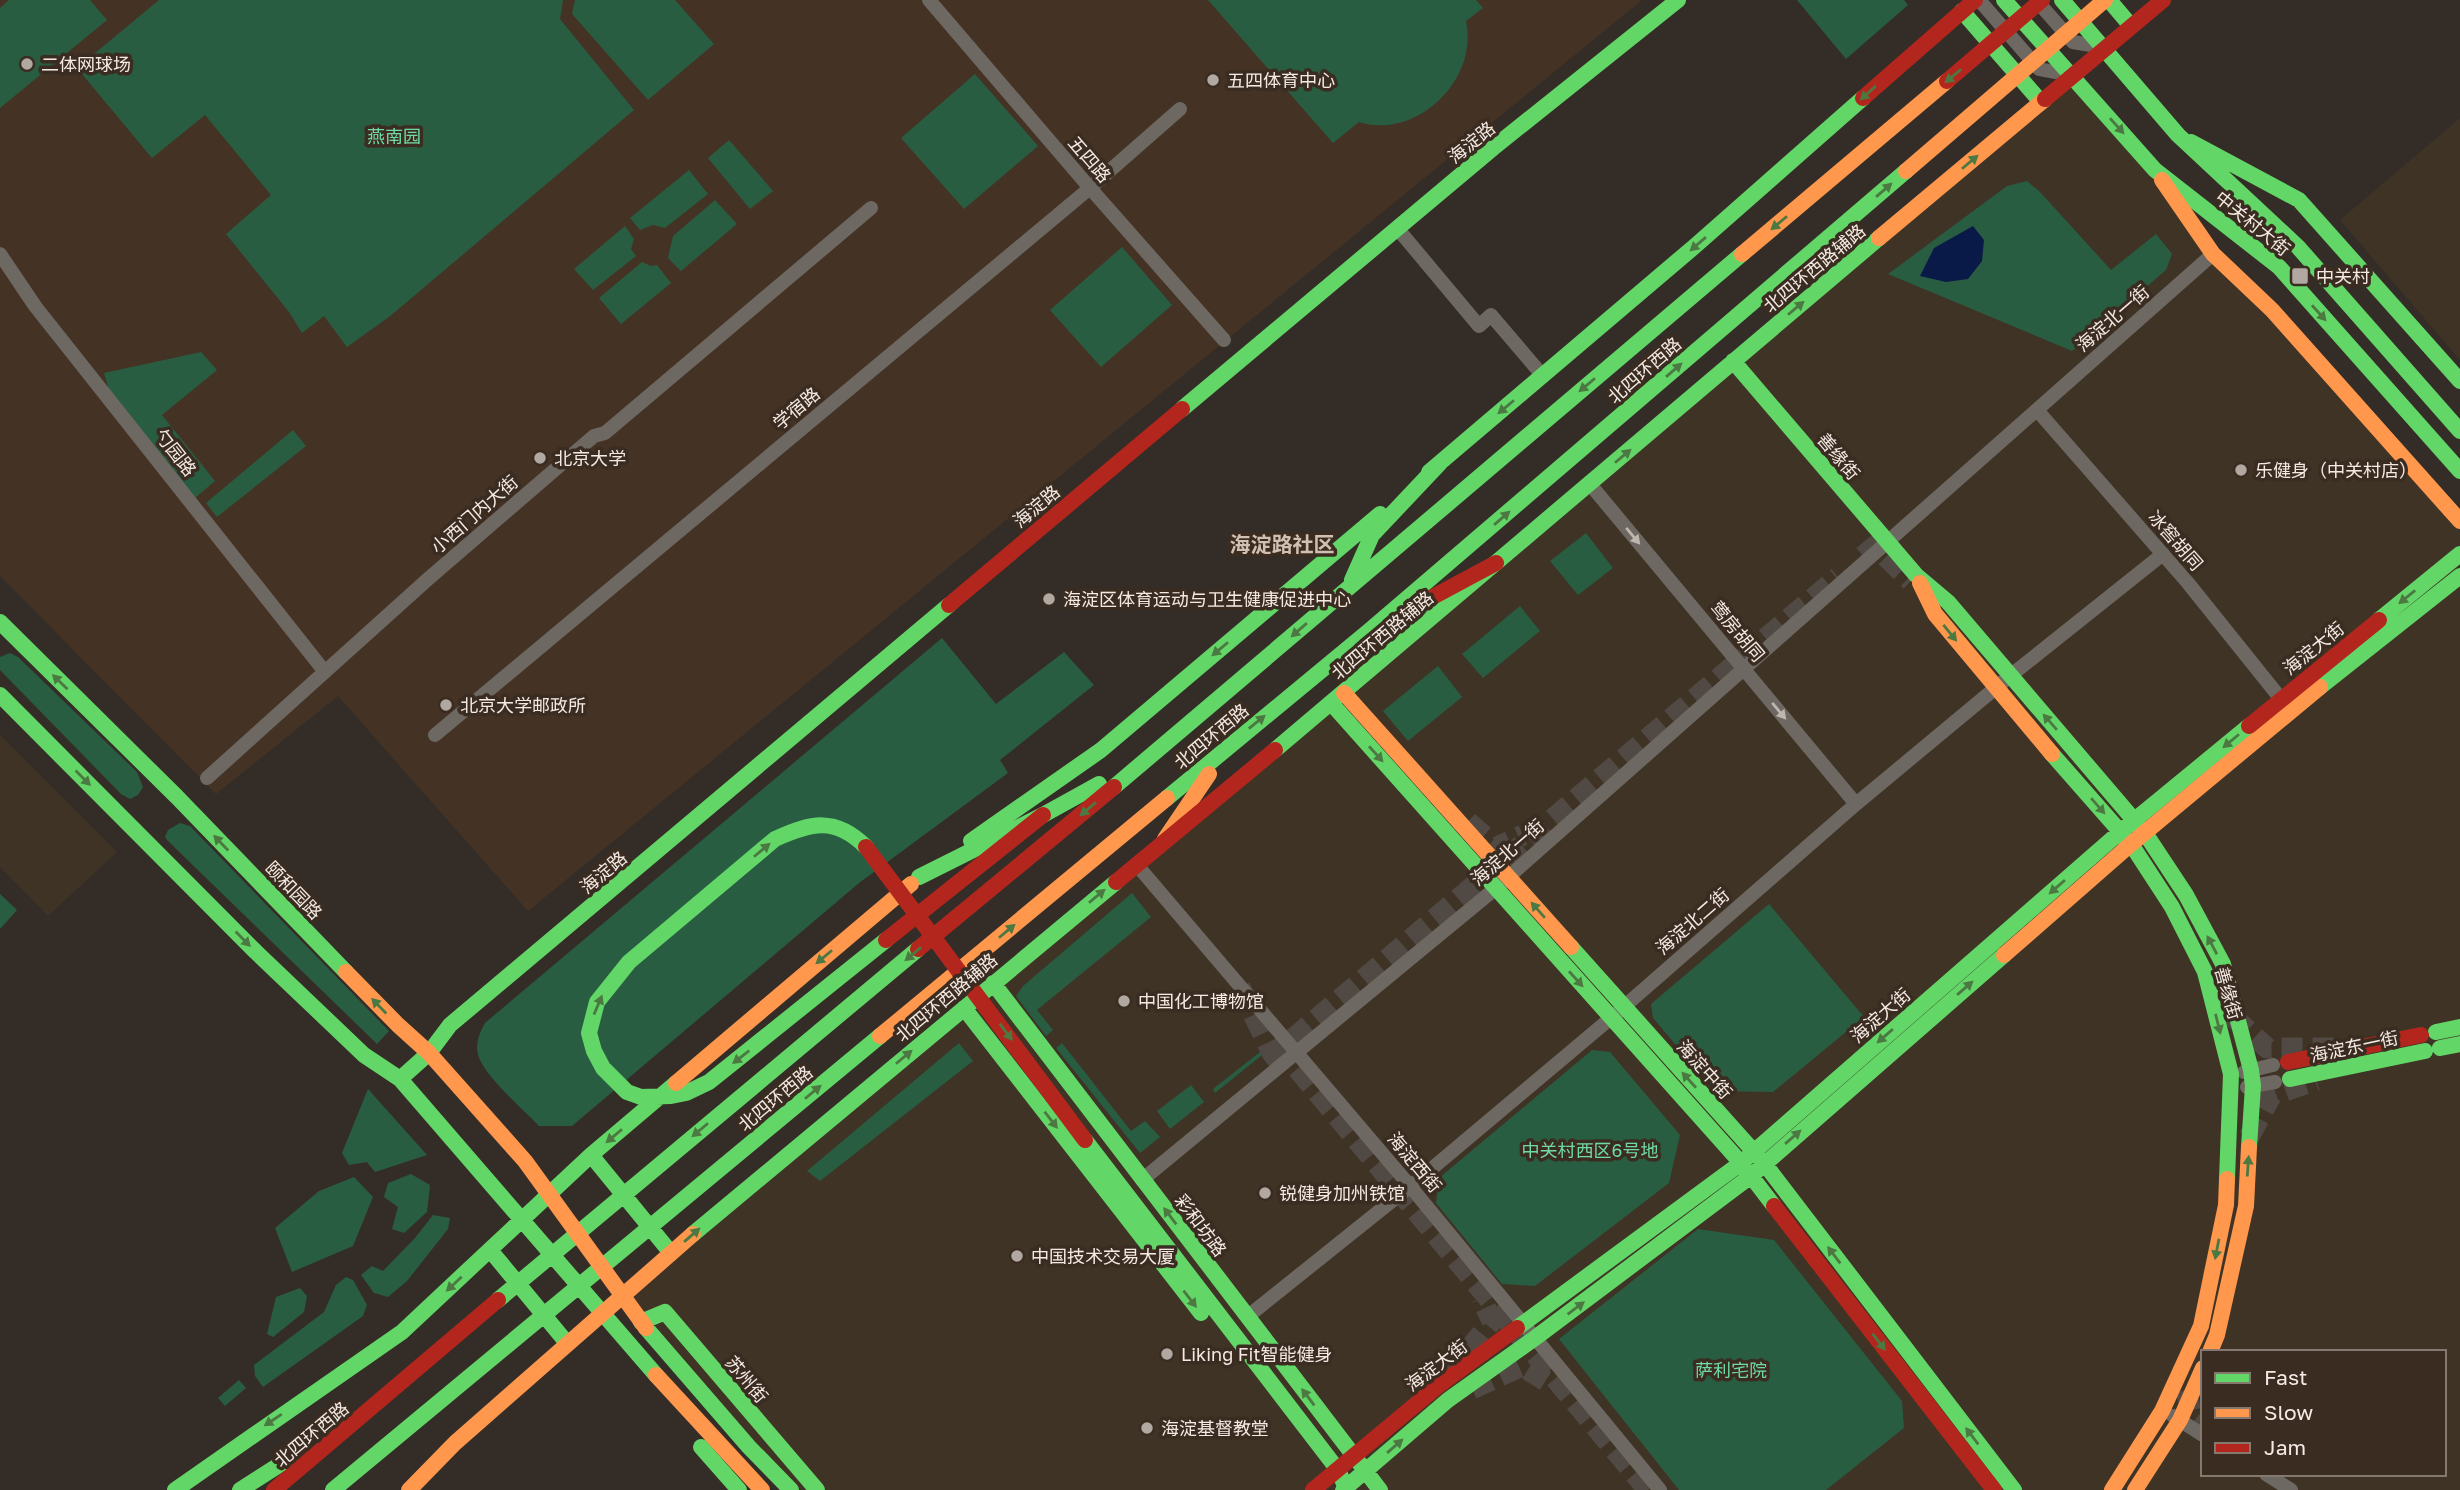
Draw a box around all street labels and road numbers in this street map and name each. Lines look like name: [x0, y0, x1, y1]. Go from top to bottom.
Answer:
street label: 海淀路: [1443, 116, 1499, 168]
street label: 五四路: [1064, 131, 1116, 187]
street label: 中关村大街: [2211, 186, 2295, 260]
street label: 北四环西路辅路: [1759, 219, 1869, 317]
street label: 海淀北一街: [2071, 280, 2153, 356]
street label: 北四环西路: [1603, 332, 1685, 408]
street label: 学宿路: [768, 382, 824, 434]
street label: 勺园路: [151, 424, 201, 480]
street label: 善缘街: [1813, 428, 1865, 484]
street label: 小西门内大街: [426, 470, 522, 558]
street label: 海淀路: [1008, 480, 1064, 532]
street label: 冰窖胡同: [2144, 506, 2208, 574]
street label: 北四环西路辅路: [1327, 586, 1437, 684]
street label: 莺房胡同: [1706, 596, 1770, 666]
street label: 海淀大街: [2278, 617, 2348, 679]
street label: 北四环西路: [1169, 699, 1253, 773]
street label: 海淀北一街: [1466, 814, 1548, 890]
street label: 海淀路: [575, 846, 631, 898]
street label: 颐和园路: [261, 856, 327, 924]
street label: 海淀北二街: [1651, 883, 1733, 959]
street label: 北四环西路辅路: [891, 948, 1001, 1046]
street label: 善缘街: [2211, 964, 2247, 1022]
street label: 海淀大街: [1846, 983, 1914, 1047]
street label: 海淀东一街: [2308, 1026, 2400, 1066]
street label: 海淀中街: [1673, 1035, 1737, 1103]
street label: 北四环西路: [733, 1061, 817, 1135]
street label: 海淀西街: [1383, 1127, 1447, 1197]
street label: 彩和坊路: [1171, 1190, 1231, 1260]
street label: 海淀大街: [1401, 1335, 1471, 1395]
street label: 苏州街: [721, 1351, 773, 1407]
street label: 北四环西路: [269, 1397, 353, 1471]

